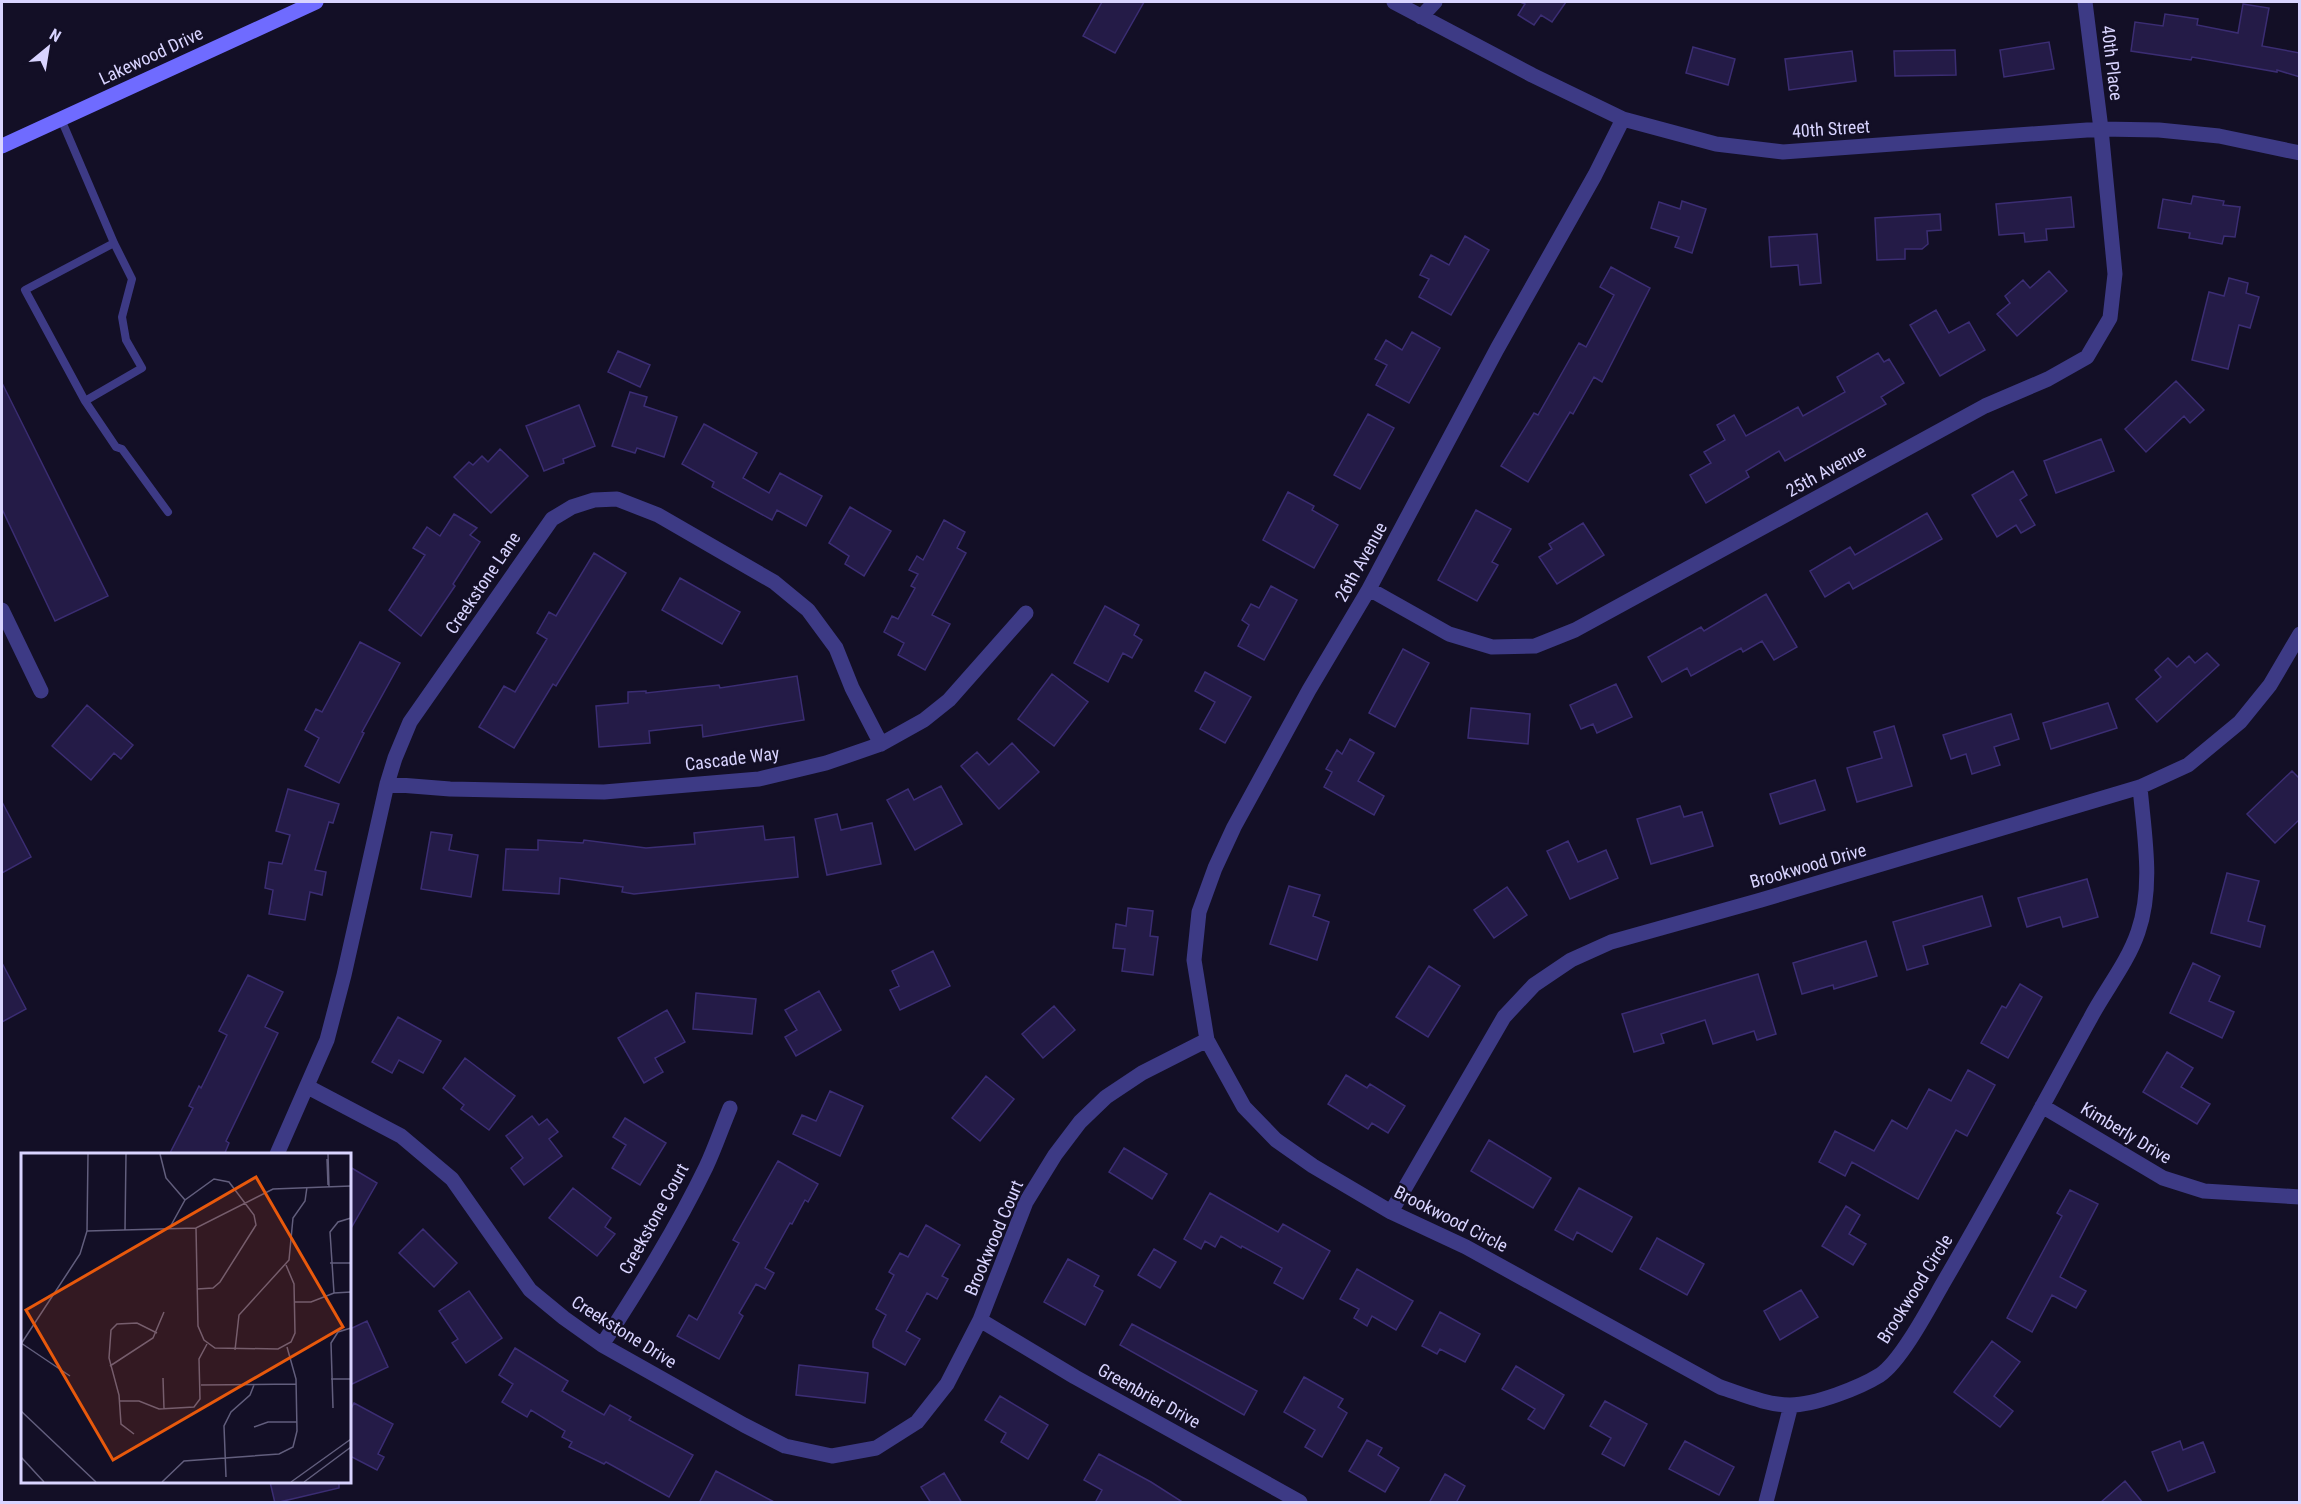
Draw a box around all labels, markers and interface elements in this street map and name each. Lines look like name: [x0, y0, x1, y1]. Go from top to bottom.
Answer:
north arrow: [18, 18, 78, 78]
street label: Lakewood Drive: [95, 22, 206, 89]
street label: 40th Place: [2097, 24, 2128, 102]
text: N: [46, 25, 64, 46]
street label: 40th Street: [1791, 115, 1871, 142]
street label: 25th Avenue: [1782, 440, 1869, 501]
street label: 26th Avenue: [1330, 518, 1391, 605]
street label: Creekstone Lane: [441, 528, 524, 638]
street label: Cascade Way: [684, 742, 781, 775]
street label: Brookwood Drive: [1747, 839, 1868, 892]
street label: Kimberly Drive: [2077, 1097, 2175, 1168]
inset map: [21, 1153, 351, 1483]
street label: Creekstone Court: [614, 1160, 693, 1278]
street label: Brookwood Court: [960, 1177, 1027, 1299]
street label: Brookwood Circle: [1391, 1181, 1512, 1256]
street label: Brookwood Circle: [1873, 1230, 1957, 1347]
street label: Creekstone Drive: [568, 1291, 681, 1372]
street label: Greenbrier Drive: [1094, 1359, 1204, 1432]

